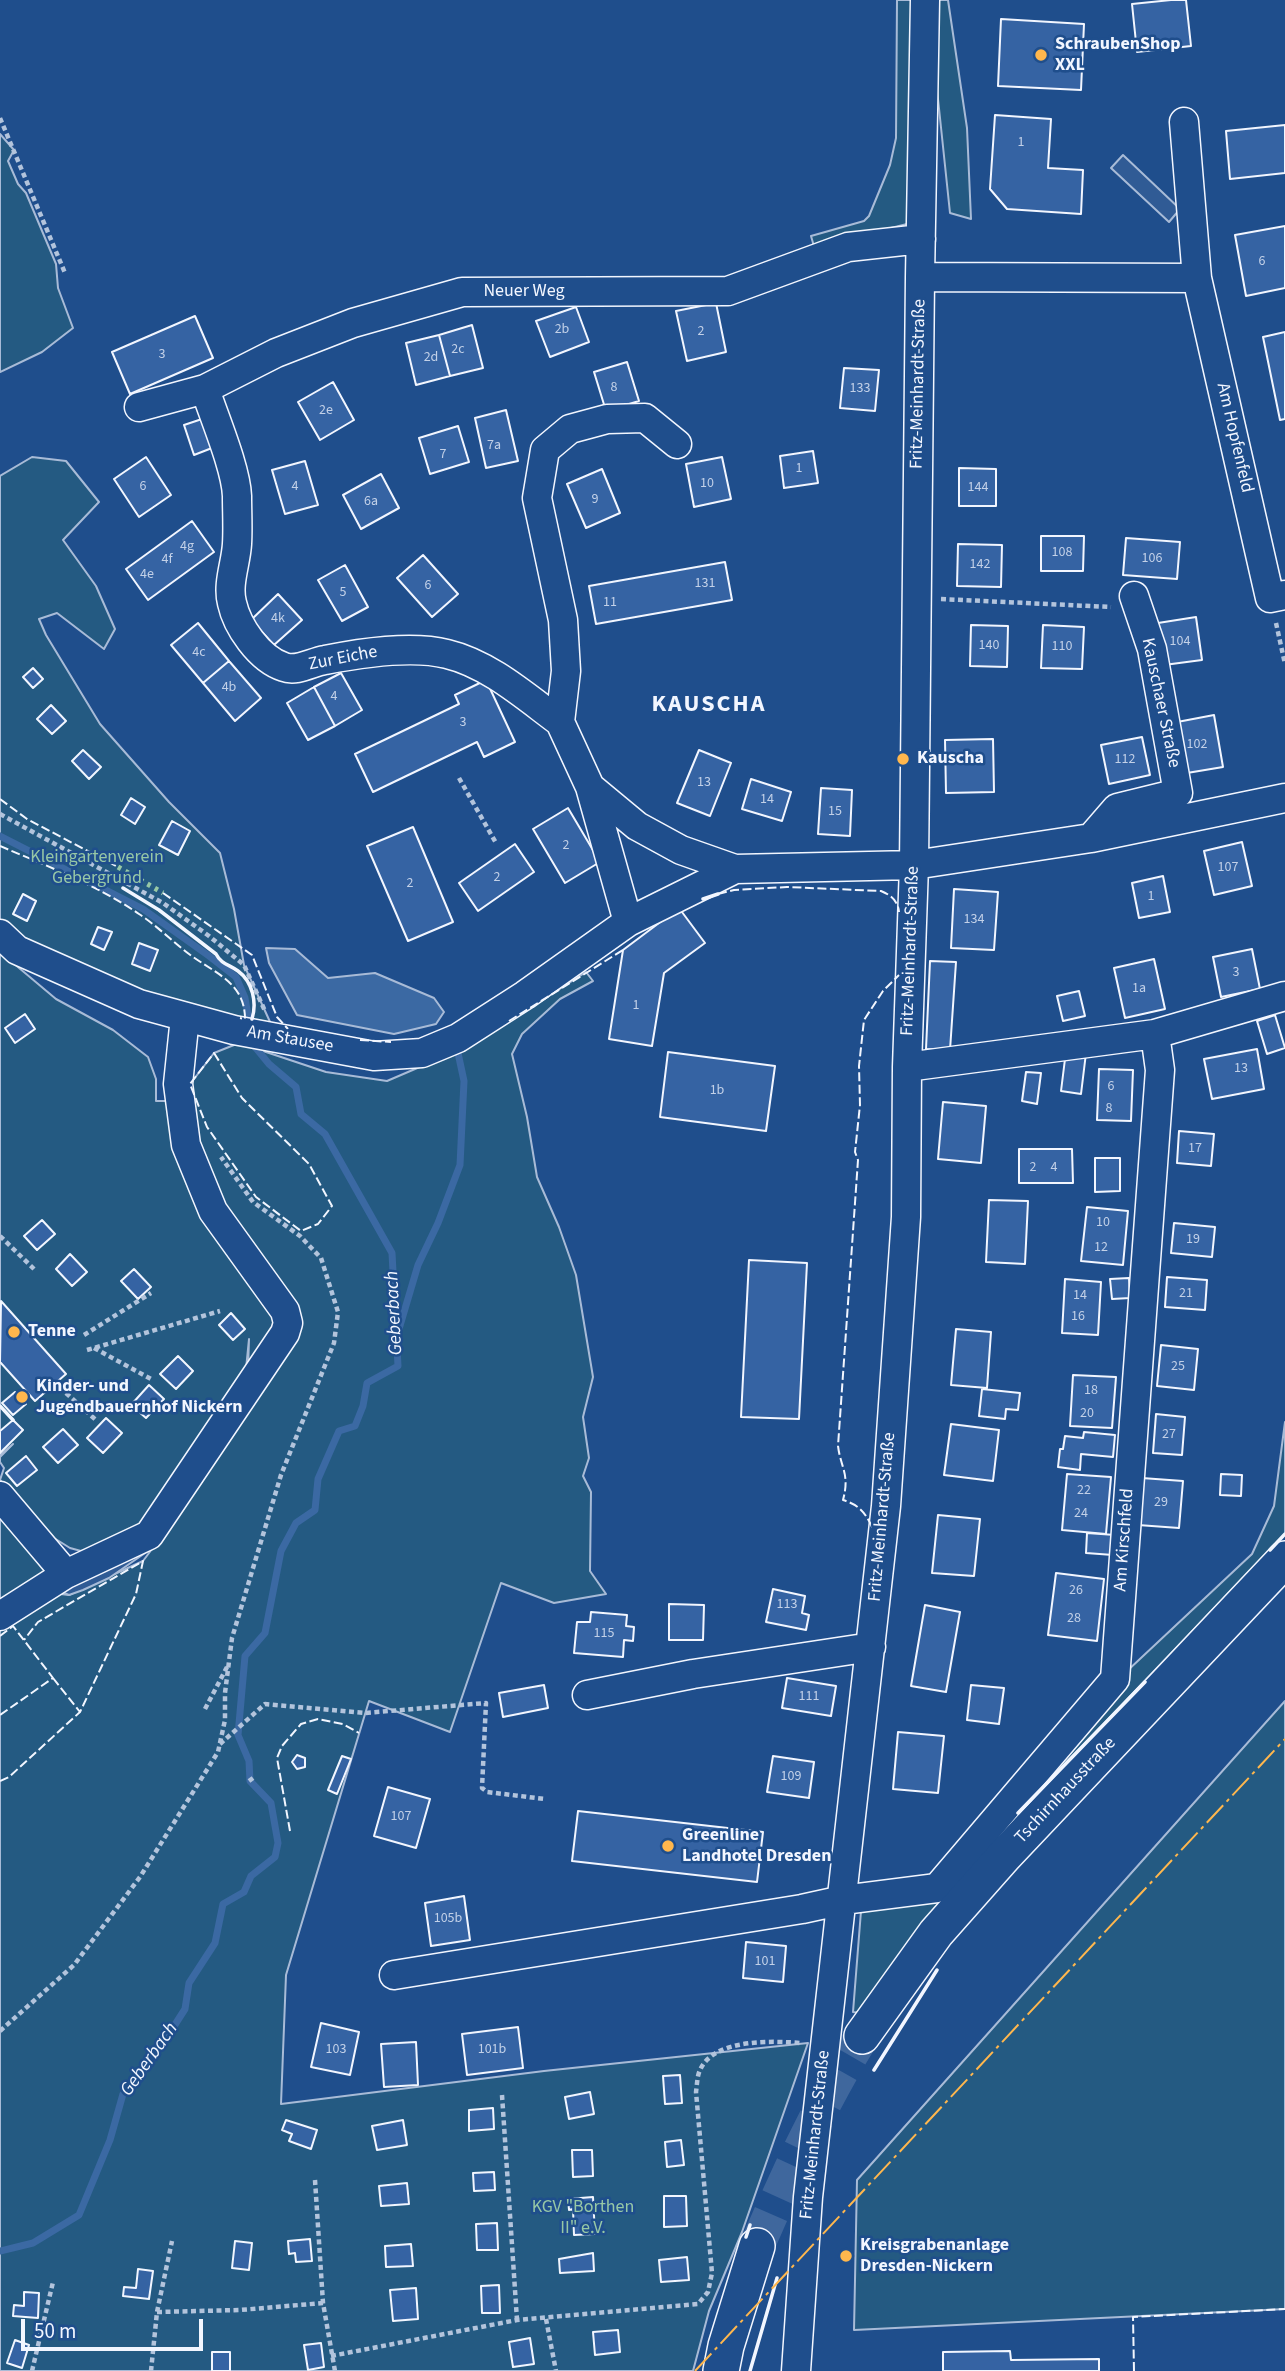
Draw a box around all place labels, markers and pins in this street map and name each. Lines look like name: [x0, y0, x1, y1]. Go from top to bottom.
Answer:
place label: SchraubenShop XXL: [1055, 34, 1181, 76]
marker: SchraubenShop XXL: [1033, 47, 1049, 63]
place label: Kauscha: [917, 748, 984, 770]
marker: Kauscha: [895, 751, 911, 767]
place label: Tenne: [28, 1321, 76, 1343]
marker: Tenne: [6, 1324, 22, 1340]
place label: Kinder- und Jugendbauernhof Nickern: [36, 1376, 243, 1418]
marker: Kinder- und Jugendbauernhof Nickern: [14, 1389, 30, 1405]
place label: Greenline Landhotel Dresden: [682, 1825, 831, 1868]
marker: Greenline Landhotel Dresden: [660, 1838, 676, 1854]
place label: Kreisgrabenanlage Dresden-Nickern: [860, 2235, 1009, 2278]
marker: Kreisgrabenanlage Dresden-Nickern: [838, 2248, 854, 2264]

